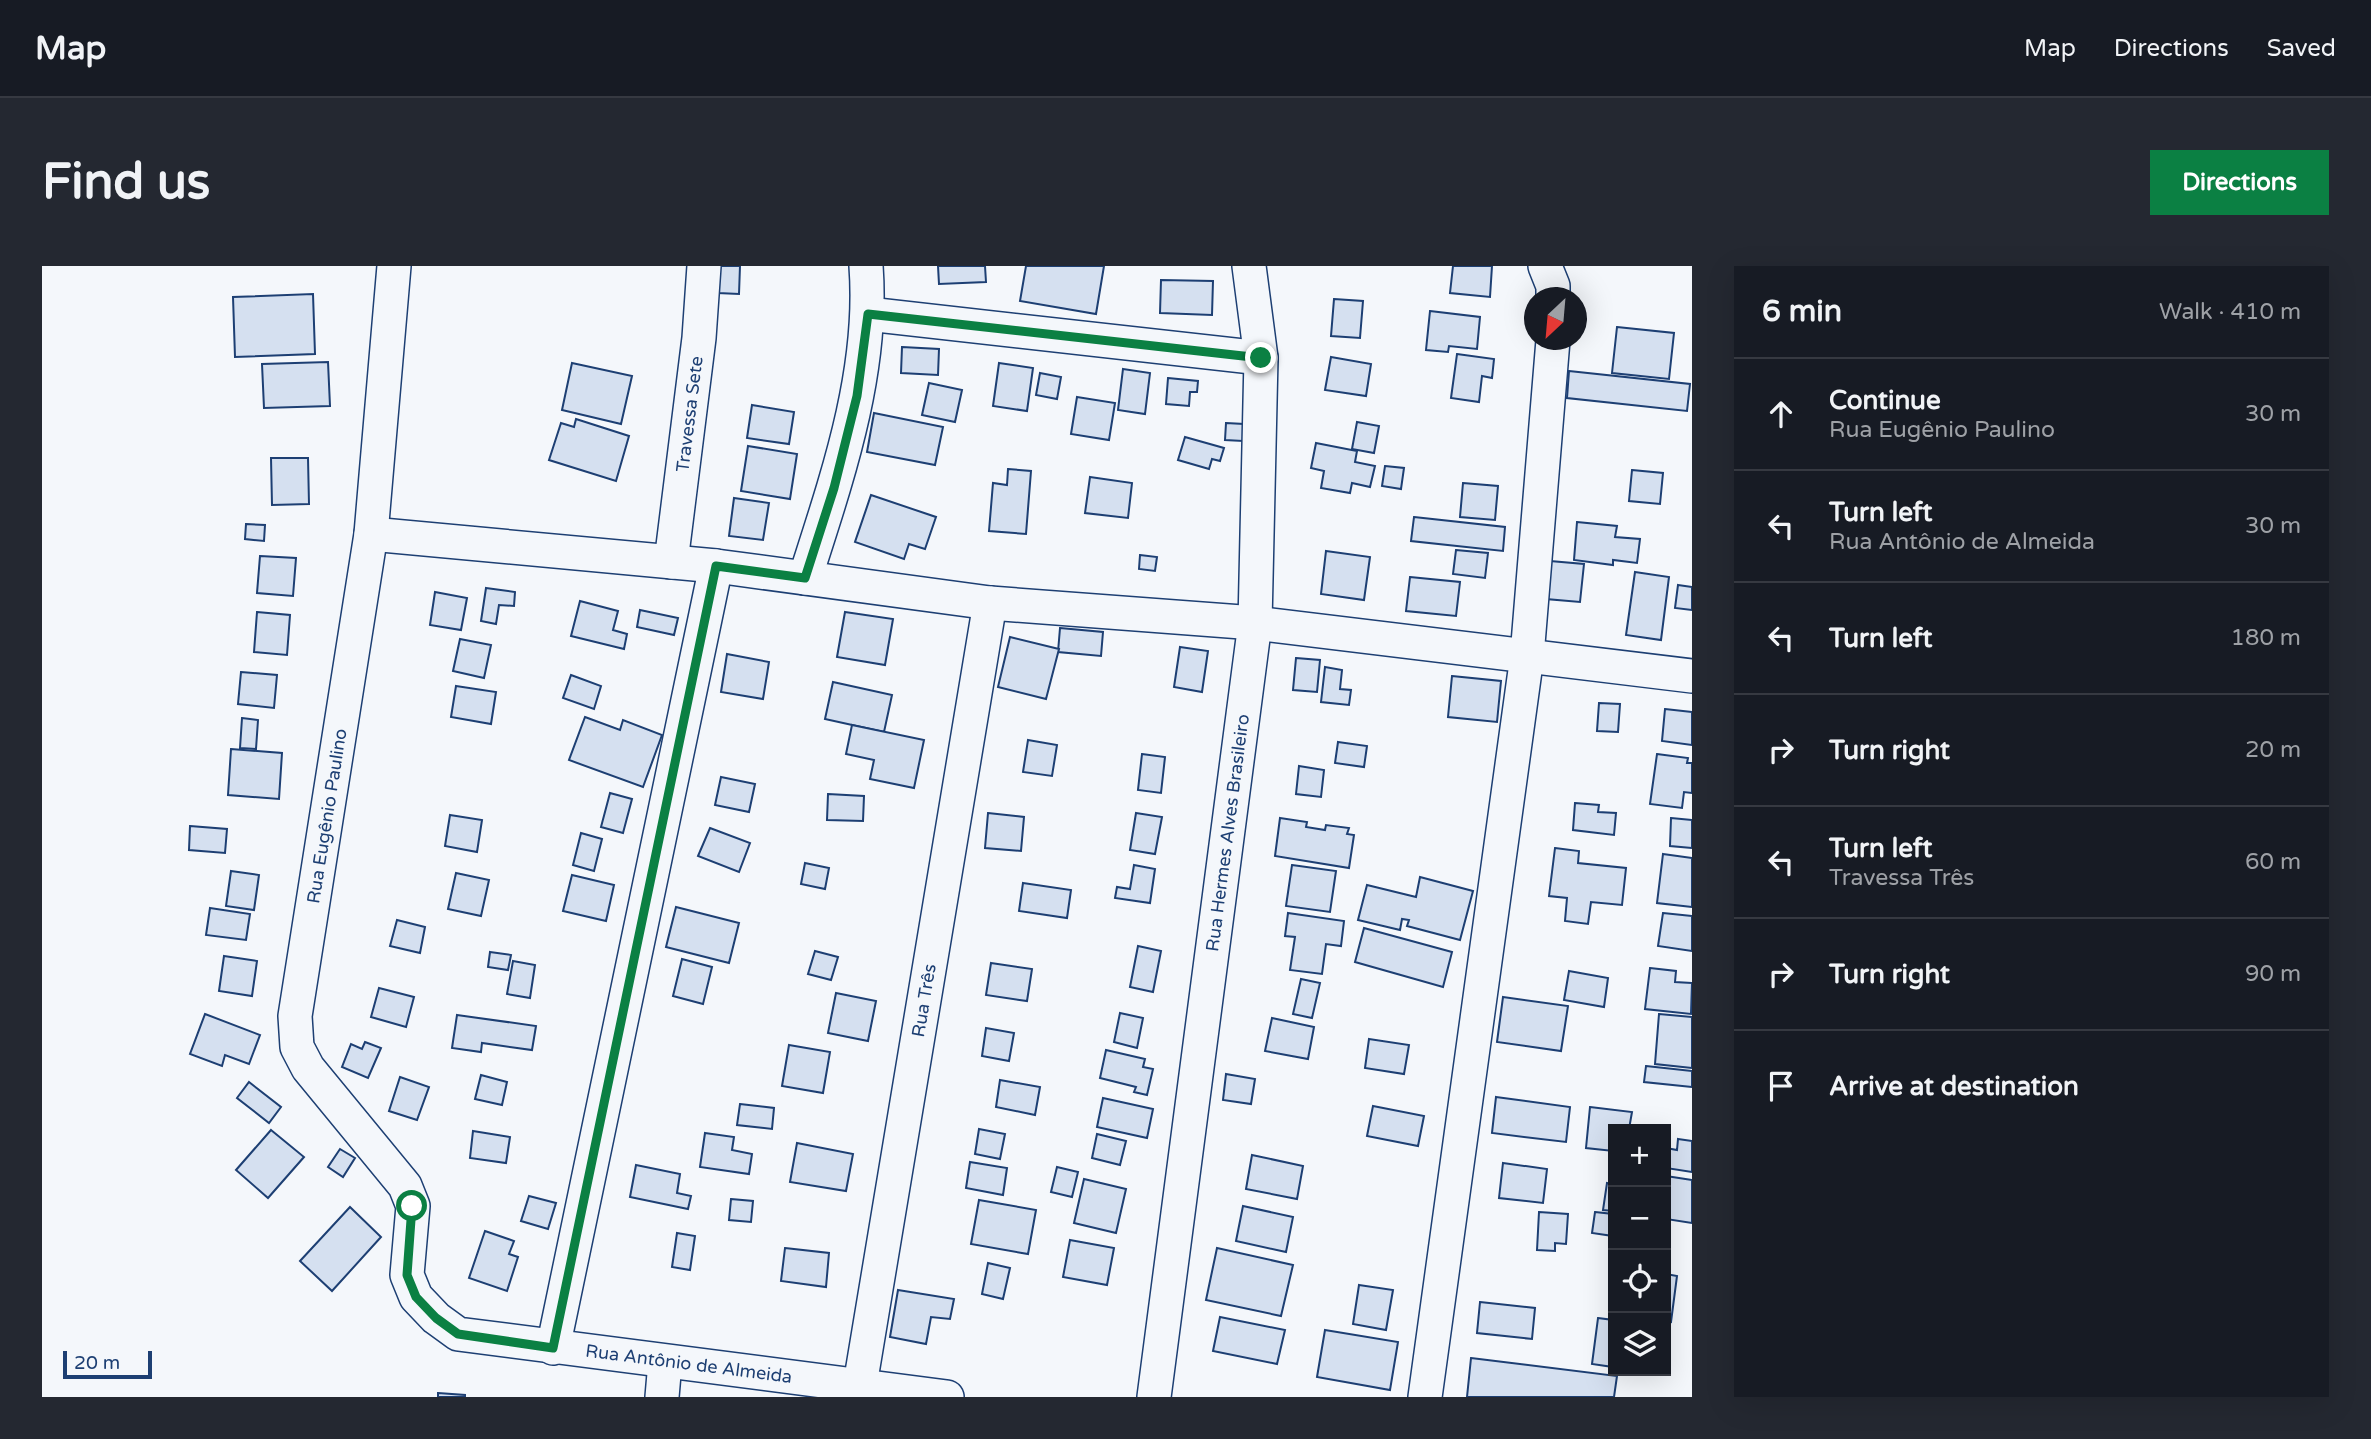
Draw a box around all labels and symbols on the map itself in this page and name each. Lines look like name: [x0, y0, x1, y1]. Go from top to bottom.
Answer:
north arrow: [1524, 287, 1587, 350]
route end: [1245, 342, 1276, 373]
street label: Travessa Sete: [671, 355, 708, 473]
street label: Rua Hermes Alves Brasileiro: [1201, 713, 1254, 953]
street label: Rua Eugênio Paulino: [302, 727, 352, 905]
street label: Rua Três: [907, 962, 941, 1039]
route start: [396, 1190, 427, 1221]
street label: Rua Antônio de Almeida: [584, 1340, 794, 1388]
scale bar: [63, 1348, 152, 1380]

